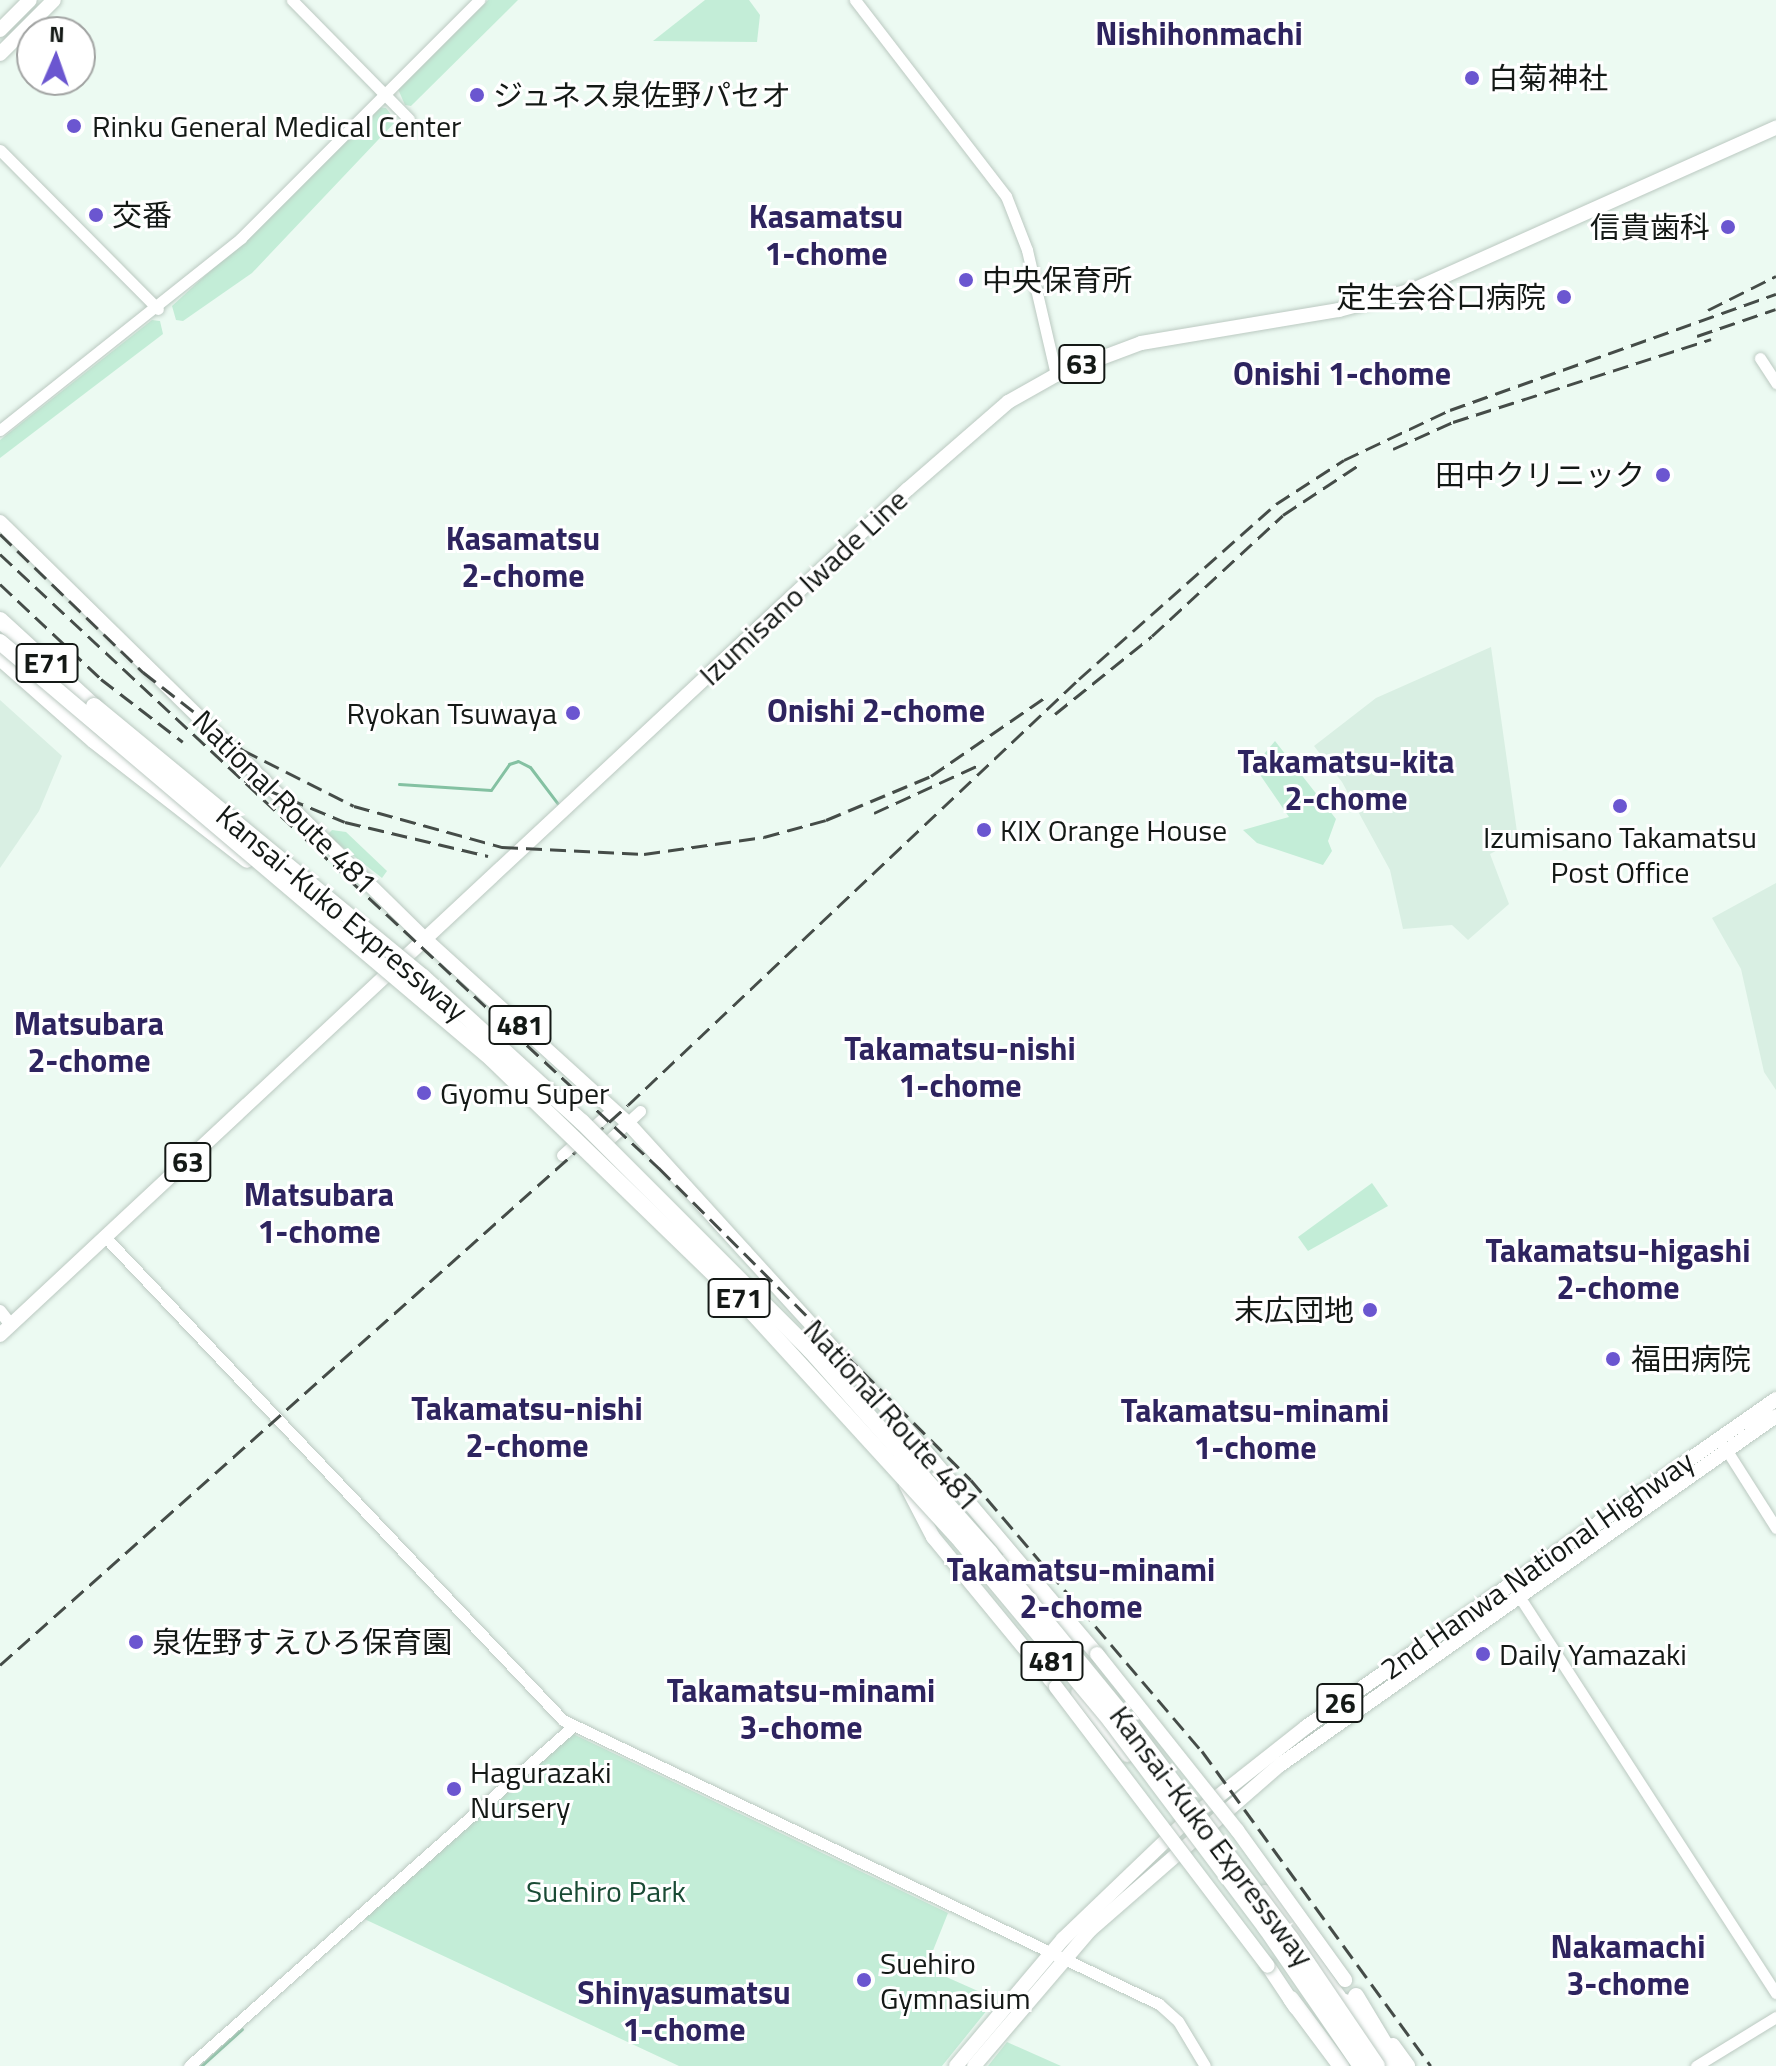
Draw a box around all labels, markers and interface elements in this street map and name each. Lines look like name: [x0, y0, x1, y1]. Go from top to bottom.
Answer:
district label: Nishihonmachi: [1095, 14, 1303, 52]
north arrow: [16, 16, 96, 96]
text: N: [49, 17, 65, 51]
place label: 白菊神社: [1488, 60, 1608, 96]
marker: 白菊神社: [1463, 69, 1481, 87]
place label: ジュネス泉佐野パセオ: [493, 77, 793, 113]
marker: ジュネス泉佐野パセオ: [468, 86, 486, 104]
place label: Rinku General Medical Center: [92, 108, 461, 144]
marker: Rinku General Medical Center: [63, 115, 85, 137]
place label: 交番: [112, 197, 172, 233]
district label: Kasamatsu 1-chome: [749, 198, 903, 273]
marker: 交番: [87, 206, 105, 224]
place label: 信貴歯科: [1590, 209, 1710, 245]
marker: 信貴歯科: [1717, 216, 1739, 238]
place label: 中央保育所: [982, 262, 1132, 298]
marker: 中央保育所: [957, 271, 975, 289]
place label: 定生会谷口病院: [1336, 279, 1546, 315]
marker: 定生会谷口病院: [1553, 286, 1575, 308]
road number: 63: [1058, 340, 1106, 388]
district label: Onishi 1-chome: [1233, 354, 1451, 392]
place label: 田中クリニック: [1435, 457, 1645, 493]
marker: 田中クリニック: [1652, 464, 1674, 486]
street label: Izumisano Iwade Line: [692, 481, 914, 693]
district label: Kasamatsu 2-chome: [446, 520, 600, 595]
road number: E71: [15, 639, 79, 687]
district label: Onishi 2-chome: [767, 691, 985, 729]
place label: Ryokan Tsuwaya: [347, 695, 557, 731]
street label: National Route 481: [185, 702, 385, 902]
marker: Ryokan Tsuwaya: [564, 704, 582, 722]
district label: Takamatsu-kita 2-chome: [1237, 743, 1455, 818]
street label: Kansai-Kuko Expressway: [209, 797, 475, 1029]
marker: Izumisano Takamatsu Post Office: [1611, 797, 1629, 815]
place label: KIX Orange House: [1000, 812, 1227, 848]
place label: Izumisano Takamatsu Post Office: [1483, 819, 1757, 890]
marker: KIX Orange House: [975, 821, 993, 839]
road number: 481: [488, 1001, 552, 1049]
district label: Matsubara 2-chome: [14, 1005, 164, 1080]
district label: Takamatsu-nishi 1-chome: [844, 1030, 1076, 1105]
place label: Gyomu Super: [440, 1075, 609, 1111]
marker: Gyomu Super: [415, 1084, 433, 1102]
road number: 63: [164, 1138, 212, 1186]
district label: Matsubara 1-chome: [244, 1176, 394, 1251]
district label: Takamatsu-higashi 2-chome: [1486, 1232, 1750, 1307]
road number: E71: [707, 1274, 771, 1322]
place label: 末広団地: [1234, 1292, 1354, 1328]
marker: 末広団地: [1361, 1301, 1379, 1319]
street label: National Route 481: [796, 1312, 988, 1518]
place label: 福田病院: [1631, 1341, 1751, 1377]
marker: 福田病院: [1602, 1348, 1624, 1370]
district label: Takamatsu-nishi 2-chome: [411, 1390, 643, 1465]
district label: Takamatsu-minami 1-chome: [1121, 1392, 1389, 1467]
street label: 2nd Hanwa National Highway: [1373, 1443, 1701, 1687]
district label: Takamatsu-minami 2-chome: [947, 1551, 1215, 1626]
place label: 泉佐野すえひろ保育園: [152, 1624, 452, 1660]
marker: 泉佐野すえひろ保育園: [127, 1633, 145, 1651]
place label: Daily Yamazaki: [1499, 1636, 1687, 1672]
road number: 481: [1020, 1637, 1084, 1685]
marker: Daily Yamazaki: [1474, 1645, 1492, 1663]
district label: Takamatsu-minami 3-chome: [667, 1672, 935, 1747]
road number: 26: [1316, 1679, 1364, 1727]
street label: Kansai-Kuko Expressway: [1102, 1699, 1322, 1973]
place label: Hagurazaki Nursery: [470, 1754, 612, 1824]
marker: Hagurazaki Nursery: [445, 1780, 463, 1798]
park label: Suehiro Park: [526, 1873, 686, 1909]
district label: Nakamachi 3-chome: [1551, 1928, 1705, 2003]
place label: Suehiro Gymnasium: [880, 1945, 1031, 2016]
marker: Suehiro Gymnasium: [855, 1971, 873, 1989]
district label: Shinyasumatsu 1-chome: [577, 1974, 791, 2049]

